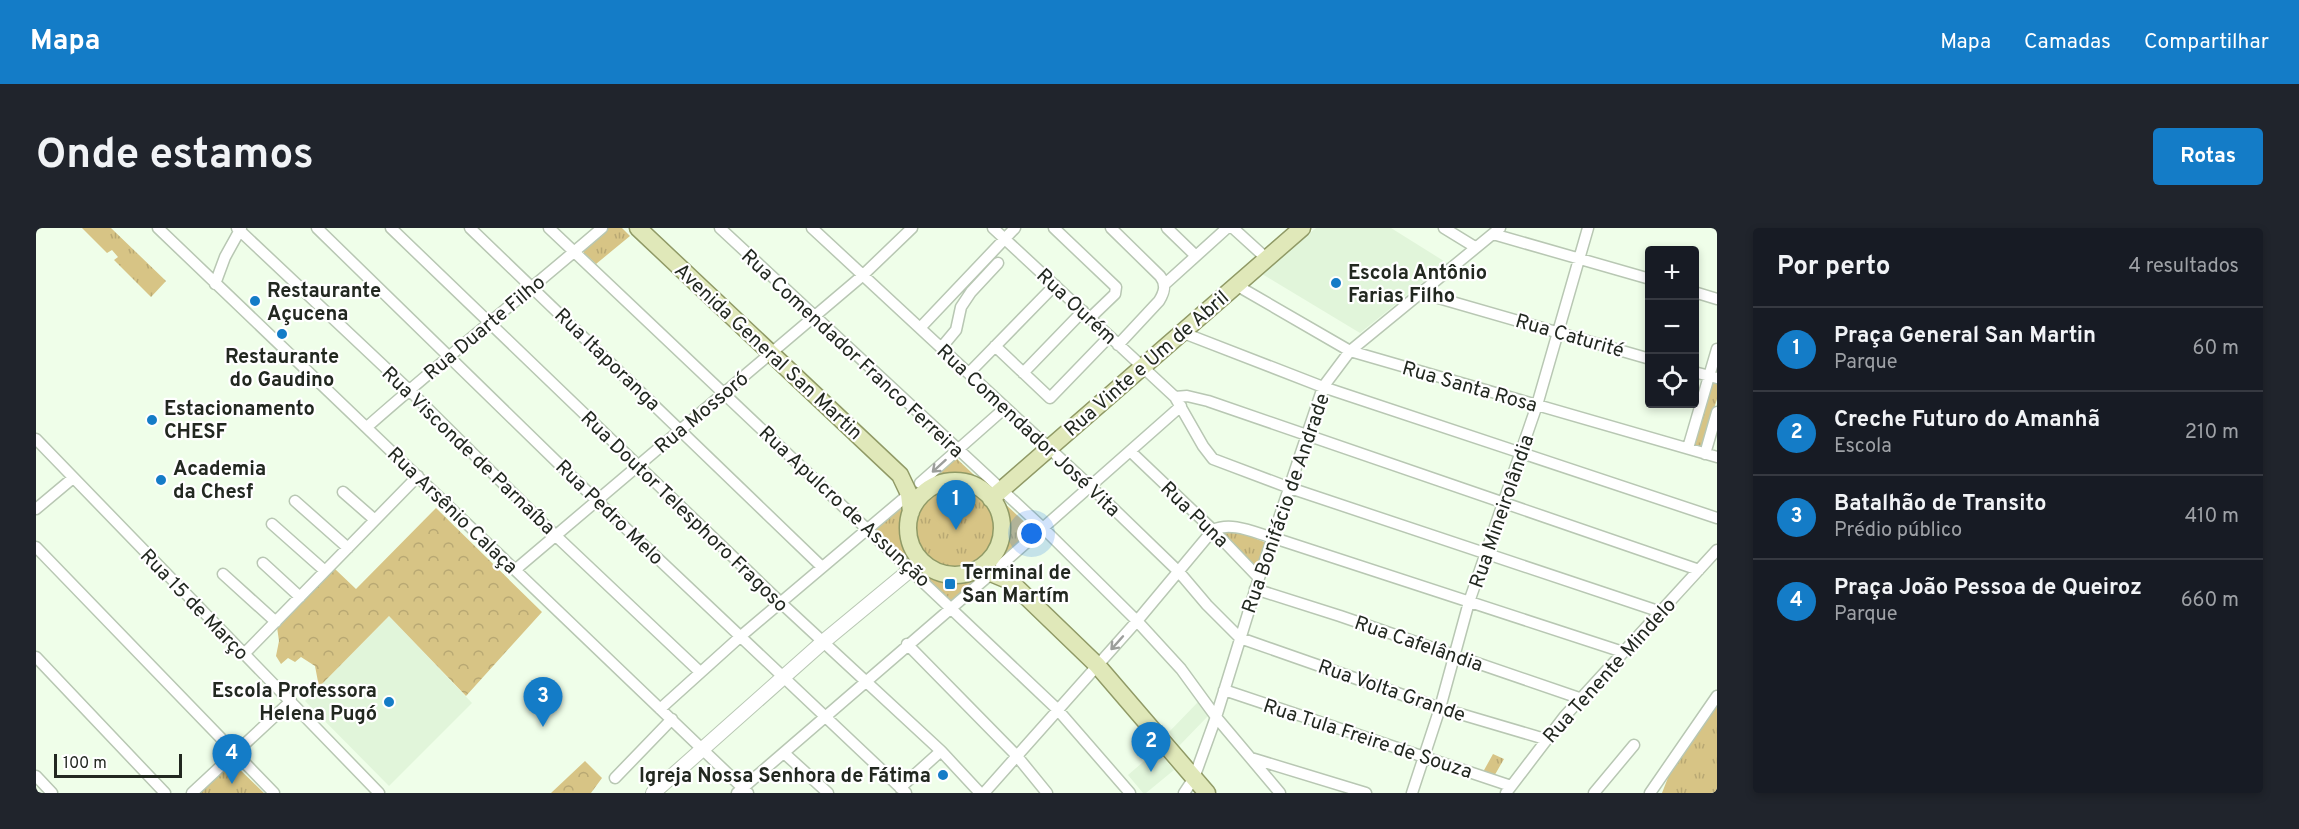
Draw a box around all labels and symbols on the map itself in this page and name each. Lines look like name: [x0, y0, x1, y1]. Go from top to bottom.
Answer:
street label: Rua Comendador Franco Ferreira: [735, 244, 968, 465]
street label: Avenida General San Martin: [668, 258, 867, 447]
place label: Escola Antônio Farias Filho: [1348, 261, 1487, 310]
street label: Rua Ourém: [1030, 264, 1121, 351]
street label: Rua Duarte Filho: [419, 270, 551, 387]
marker: Escola Antônio Farias Filho: [1329, 276, 1343, 290]
place label: Restaurante Açucena: [267, 279, 381, 328]
street label: Rua Vinte e Um de Abril: [1059, 286, 1235, 443]
marker: Restaurante Açucena: [248, 294, 262, 308]
street label: Rua Itaporanga: [548, 303, 665, 418]
street label: Rua Caturité: [1512, 309, 1627, 365]
marker: Restaurante do Gaudino: [275, 327, 289, 341]
street label: Rua Comendador José Vita: [930, 339, 1125, 524]
place label: Restaurante do Gaudino: [225, 345, 339, 394]
street label: Rua Santa Rosa: [1399, 356, 1540, 420]
street label: Rua Visconde de Parnaíba: [375, 362, 560, 541]
street label: Rua Mossoró: [650, 367, 755, 460]
street label: Rua Bonifácio de Andrade: [1237, 390, 1337, 617]
place label: Estacionamento CHESF: [164, 397, 315, 446]
street label: Rua Doutor Telesphoro Fragoso: [574, 406, 793, 619]
marker: Estacionamento CHESF: [145, 413, 159, 427]
street label: Rua Apulcro de Assunção: [752, 421, 935, 594]
street label: Rua Mineirolândia: [1464, 431, 1541, 592]
street label: Rua Arsênio Calaça: [381, 442, 522, 581]
street label: Rua Pedro Melo: [549, 455, 668, 572]
place label: Academia da Chesf: [173, 457, 266, 506]
one-way arrow: [931, 459, 946, 473]
marker: Academia da Chesf: [154, 473, 168, 487]
street label: Rua Puna: [1154, 476, 1233, 554]
pin: 1: [936, 480, 976, 530]
your location: [1017, 519, 1046, 548]
street label: Rua 15 de Março: [134, 544, 254, 667]
place label: Terminal de San Martím: [962, 561, 1071, 610]
marker: Terminal de San Martím: [943, 577, 957, 591]
street label: Rua Tenente Mindelo: [1538, 593, 1683, 750]
street label: Rua Cafelândia: [1351, 611, 1486, 679]
one-way arrow: [1110, 635, 1124, 650]
street label: Rua Volta Grande: [1314, 654, 1469, 729]
pin: 3: [524, 678, 562, 727]
place label: Escola Professora Helena Pugó: [212, 679, 377, 728]
street label: Rua Tula Freire de Souza: [1260, 694, 1475, 786]
marker: Escola Professora Helena Pugó: [382, 695, 396, 709]
pin: 2: [1132, 722, 1170, 772]
pin: 4: [212, 734, 252, 784]
scale bar: [54, 751, 182, 778]
place label: Igreja Nossa Senhora de Fátima: [639, 764, 931, 790]
marker: Igreja Nossa Senhora de Fátima: [936, 768, 950, 782]

